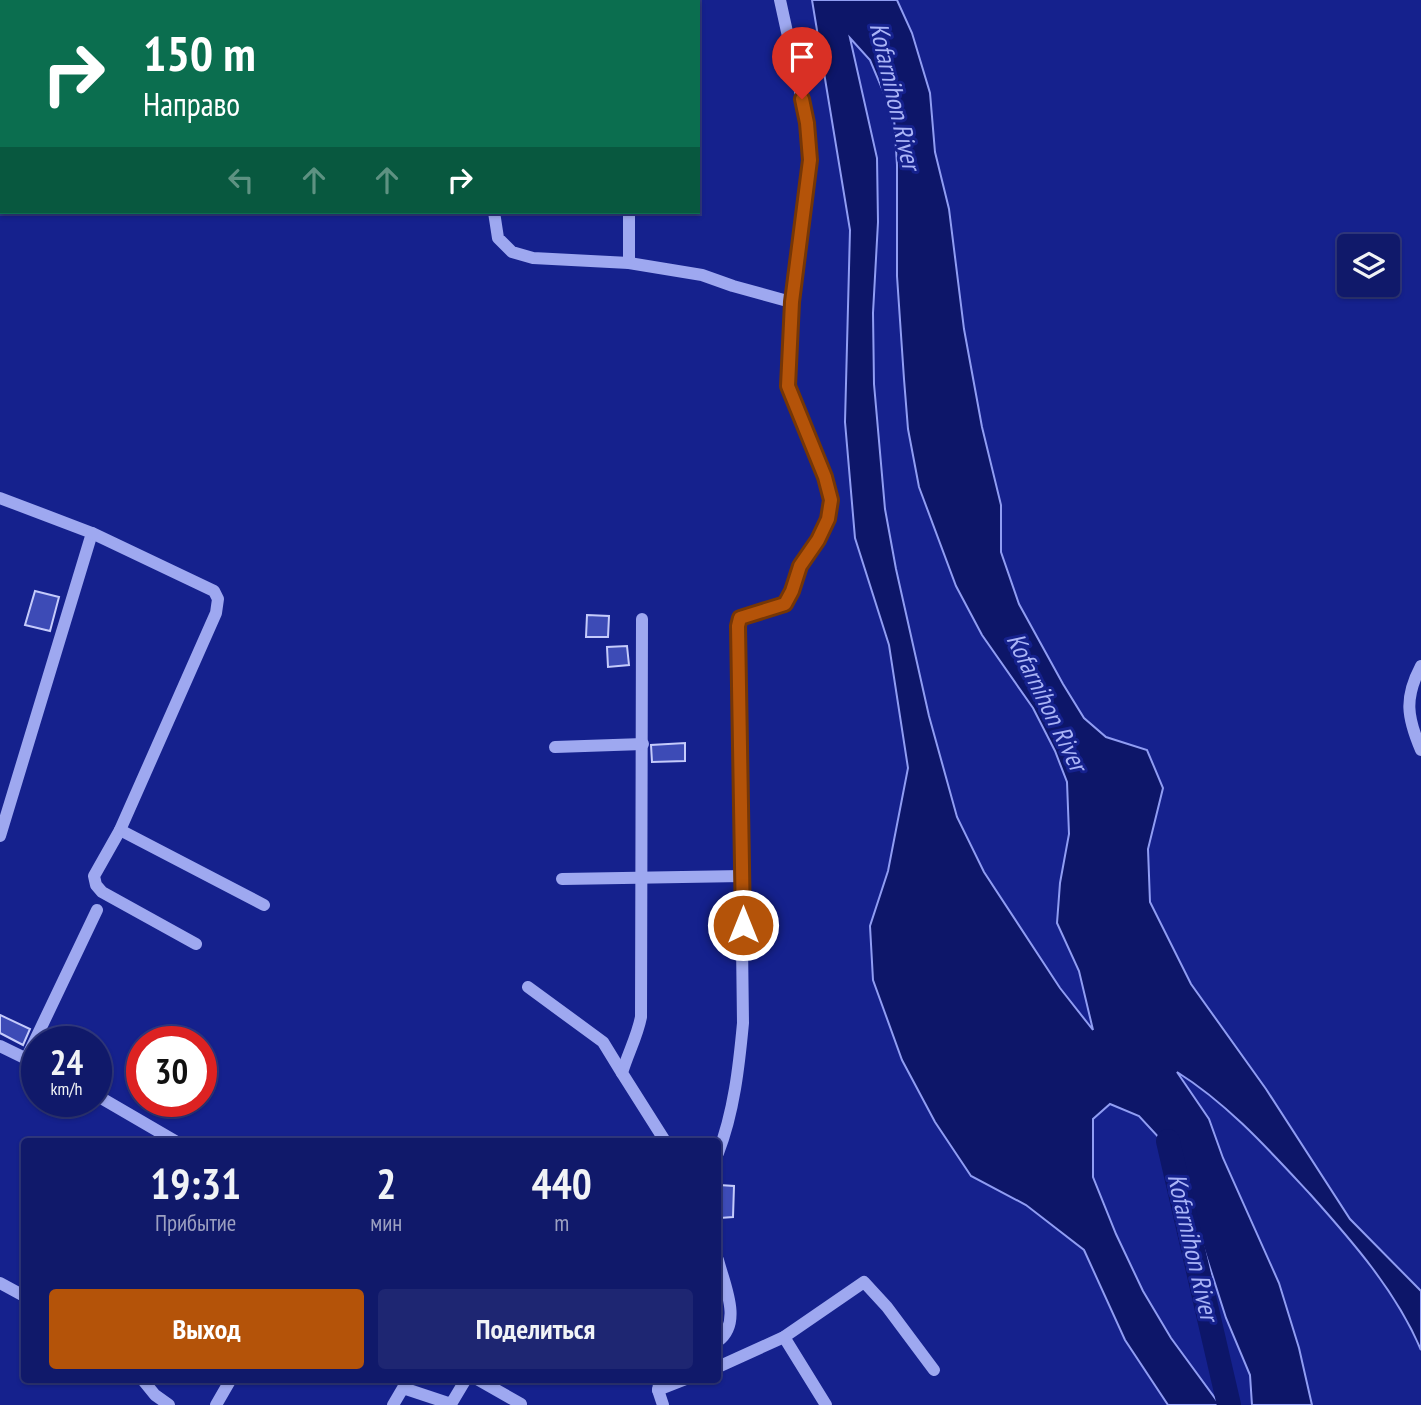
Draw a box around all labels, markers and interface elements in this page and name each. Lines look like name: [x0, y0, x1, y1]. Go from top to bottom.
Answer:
water label: Kofarnihon River: [863, 19, 929, 176]
text: 150 m: [143, 21, 256, 85]
pin: [772, 27, 832, 99]
icon: right: [28, 28, 119, 119]
icon: arrive: [783, 38, 821, 76]
text: Направо: [143, 83, 240, 125]
icon: left: [222, 161, 260, 199]
icon: ahead: [295, 161, 333, 199]
icon: ahead: [368, 161, 406, 199]
icon: right: [441, 161, 479, 199]
map controls: [1337, 234, 1400, 297]
button: layers: [1337, 234, 1400, 297]
water label: Kofarnihon River: [1000, 627, 1097, 780]
position arrow: [706, 888, 780, 962]
speed limit sign: 30: [126, 1026, 217, 1117]
text: 24: [50, 1039, 83, 1085]
text: km/h: [51, 1077, 82, 1100]
text: 19:31: [150, 1156, 241, 1211]
text: 2: [376, 1156, 396, 1211]
text: 440: [532, 1156, 592, 1211]
water label: Kofarnihon River: [1161, 1170, 1227, 1327]
text: Прибытие: [155, 1208, 236, 1237]
text: мин: [370, 1208, 402, 1237]
text: m: [554, 1208, 569, 1237]
button: Выход: [49, 1289, 364, 1369]
button: Поделиться: [378, 1289, 693, 1369]

